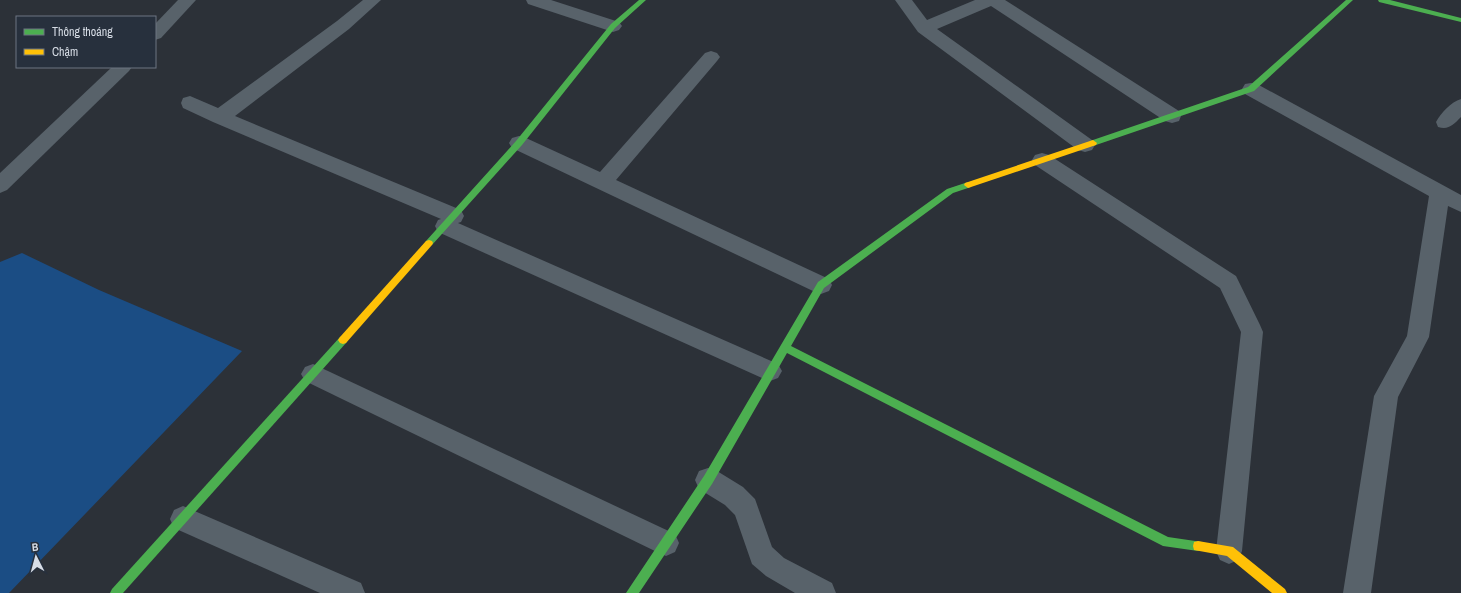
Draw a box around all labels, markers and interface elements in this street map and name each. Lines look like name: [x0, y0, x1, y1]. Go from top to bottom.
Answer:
legend: [16, 16, 156, 68]
text: Thông thoáng: [52, 24, 113, 40]
text: Chậm: [52, 44, 78, 60]
north arrow: [16, 537, 56, 577]
text: B: [31, 540, 39, 554]

